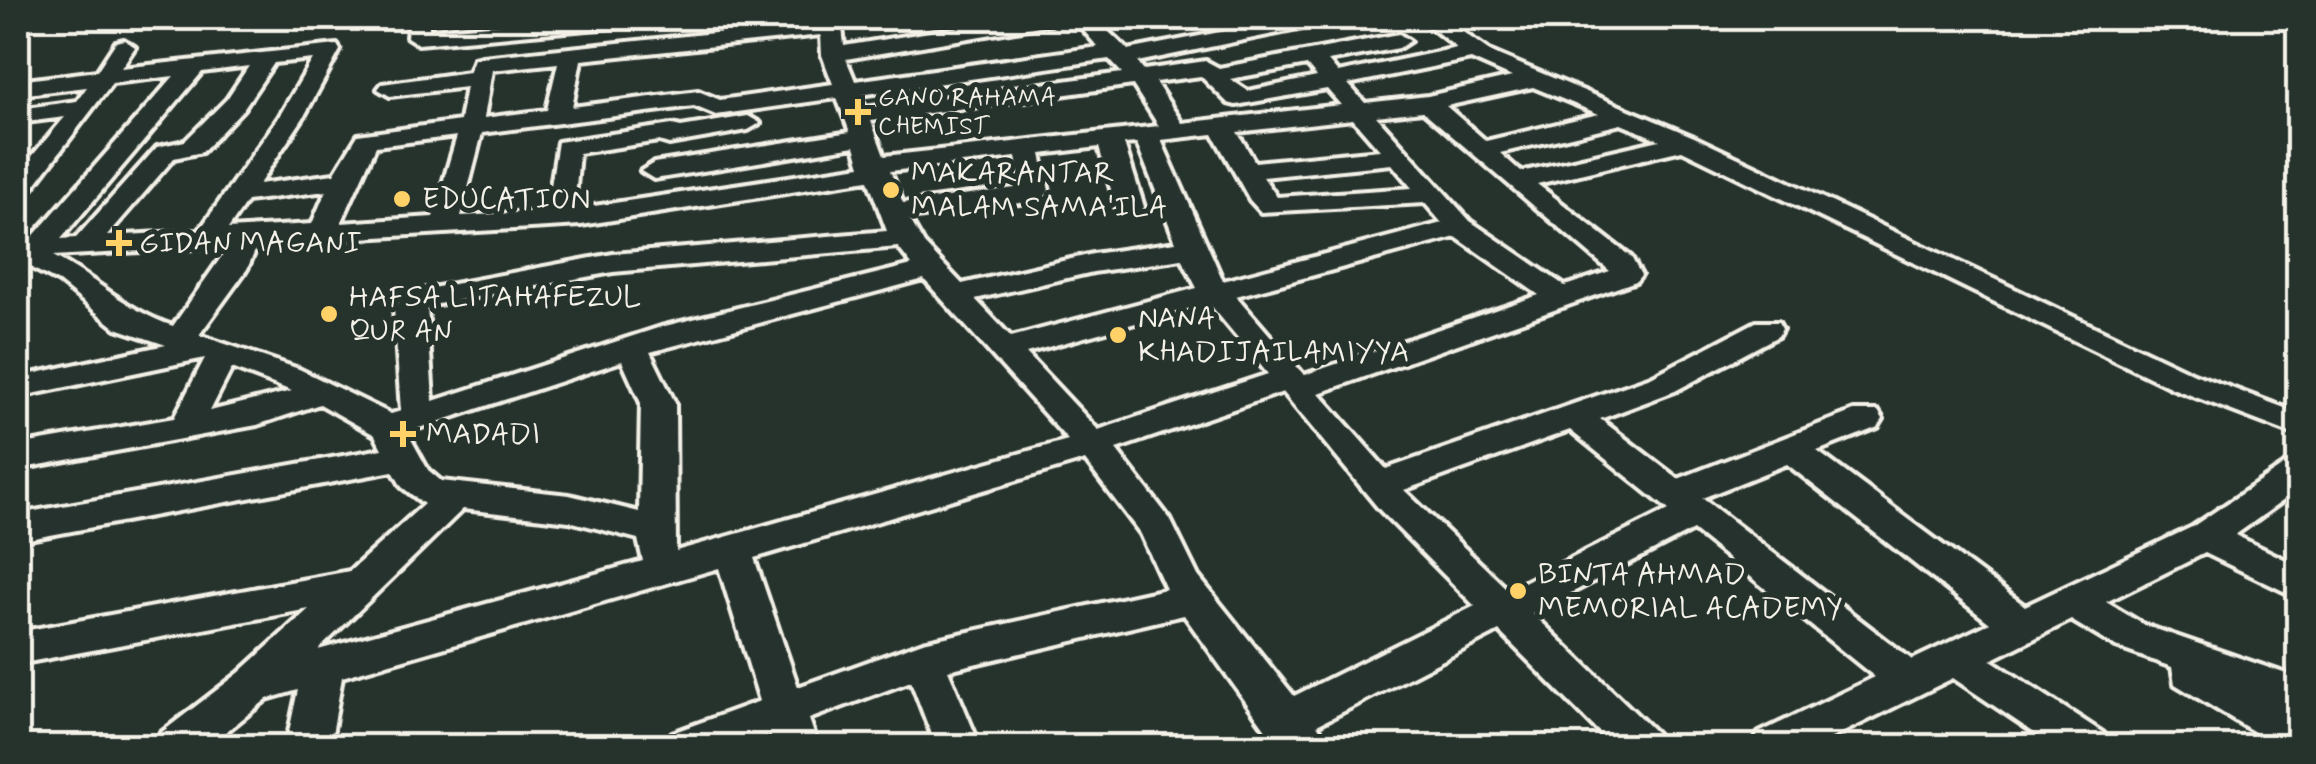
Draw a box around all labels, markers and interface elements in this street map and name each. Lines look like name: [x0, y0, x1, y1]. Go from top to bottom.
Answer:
place label: GANO RAHAMA CHEMIST: [878, 82, 1056, 144]
marker: GANO RAHAMA CHEMIST: [847, 101, 869, 123]
place label: MAKARANTAR MALAM SAMA'ILA: [911, 154, 1168, 227]
marker: MAKARANTAR MALAM SAMA'ILA: [880, 179, 902, 201]
place label: EDUCATION: [422, 180, 590, 219]
marker: EDUCATION: [391, 188, 413, 210]
place label: GIDAN MAGANI: [139, 224, 362, 263]
marker: GIDAN MAGANI: [108, 232, 130, 254]
place label: HAFSA LITAHAFEZUL QUR AN: [349, 278, 642, 351]
place label: NANA KHADIJAILAMIYYA: [1138, 299, 1410, 372]
marker: HAFSA LITAHAFEZUL QUR AN: [318, 303, 340, 325]
marker: NANA KHADIJAILAMIYYA: [1107, 324, 1129, 346]
place label: MADADI: [426, 415, 540, 454]
marker: MADADI: [390, 421, 416, 447]
place label: BINTA AHMAD MEMORIAL ACADEMY: [1538, 555, 1843, 628]
marker: BINTA AHMAD MEMORIAL ACADEMY: [1507, 580, 1529, 602]

